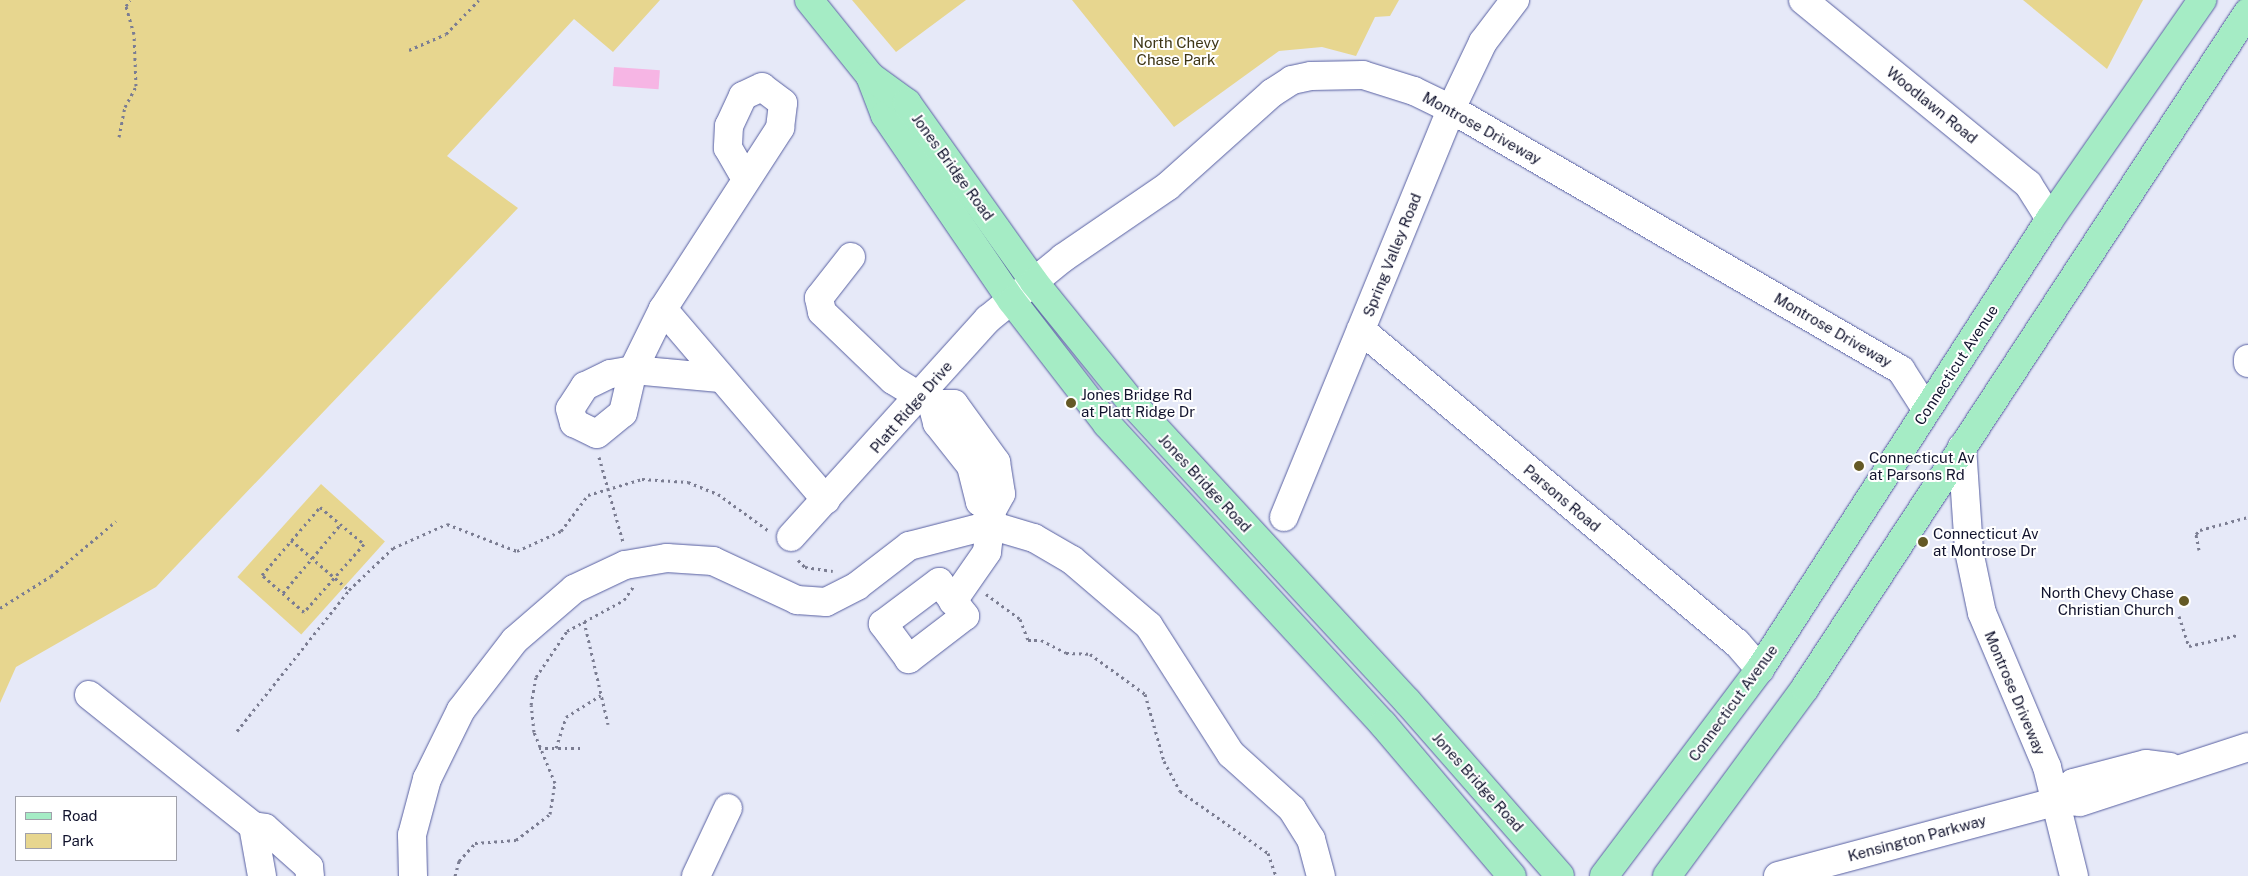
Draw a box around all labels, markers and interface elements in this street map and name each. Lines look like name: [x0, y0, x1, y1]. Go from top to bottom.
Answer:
park label: North Chevy Chase Park: [1133, 33, 1219, 68]
street label: Woodlawn Road: [1883, 63, 1981, 147]
street label: Montrose Driveway: [1419, 88, 1545, 168]
street label: Jones Bridge Road: [908, 110, 998, 224]
street label: Spring Valley Road: [1359, 190, 1425, 320]
street label: Montrose Driveway: [1771, 289, 1895, 371]
street label: Connecticut Avenue: [1910, 301, 2002, 429]
street label: Platt Ridge Drive: [866, 357, 956, 457]
place label: Jones Bridge Rd at Platt Ridge Dr: [1081, 385, 1195, 420]
marker: Jones Bridge Rd at Platt Ridge Dr: [1065, 397, 1077, 409]
street label: Jones Bridge Road: [1155, 430, 1255, 536]
place label: Connecticut Av at Parsons Rd: [1869, 448, 1975, 483]
marker: Connecticut Av at Parsons Rd: [1853, 460, 1865, 472]
street label: Parsons Road: [1520, 461, 1604, 535]
place label: Connecticut Av at Montrose Dr: [1933, 524, 2039, 559]
marker: Connecticut Av at Montrose Dr: [1917, 536, 1929, 548]
place label: North Chevy Chase Christian Church: [2041, 583, 2174, 618]
marker: North Chevy Chase Christian Church: [2178, 595, 2190, 607]
street label: Montrose Driveway: [1981, 628, 2049, 758]
street label: Connecticut Avenue: [1685, 641, 1781, 765]
street label: Jones Bridge Road: [1429, 728, 1527, 836]
legend: [15, 796, 178, 861]
text: Road: [62, 807, 98, 824]
street label: Kensington Parkway: [1846, 811, 1988, 865]
text: Park: [62, 832, 94, 849]

